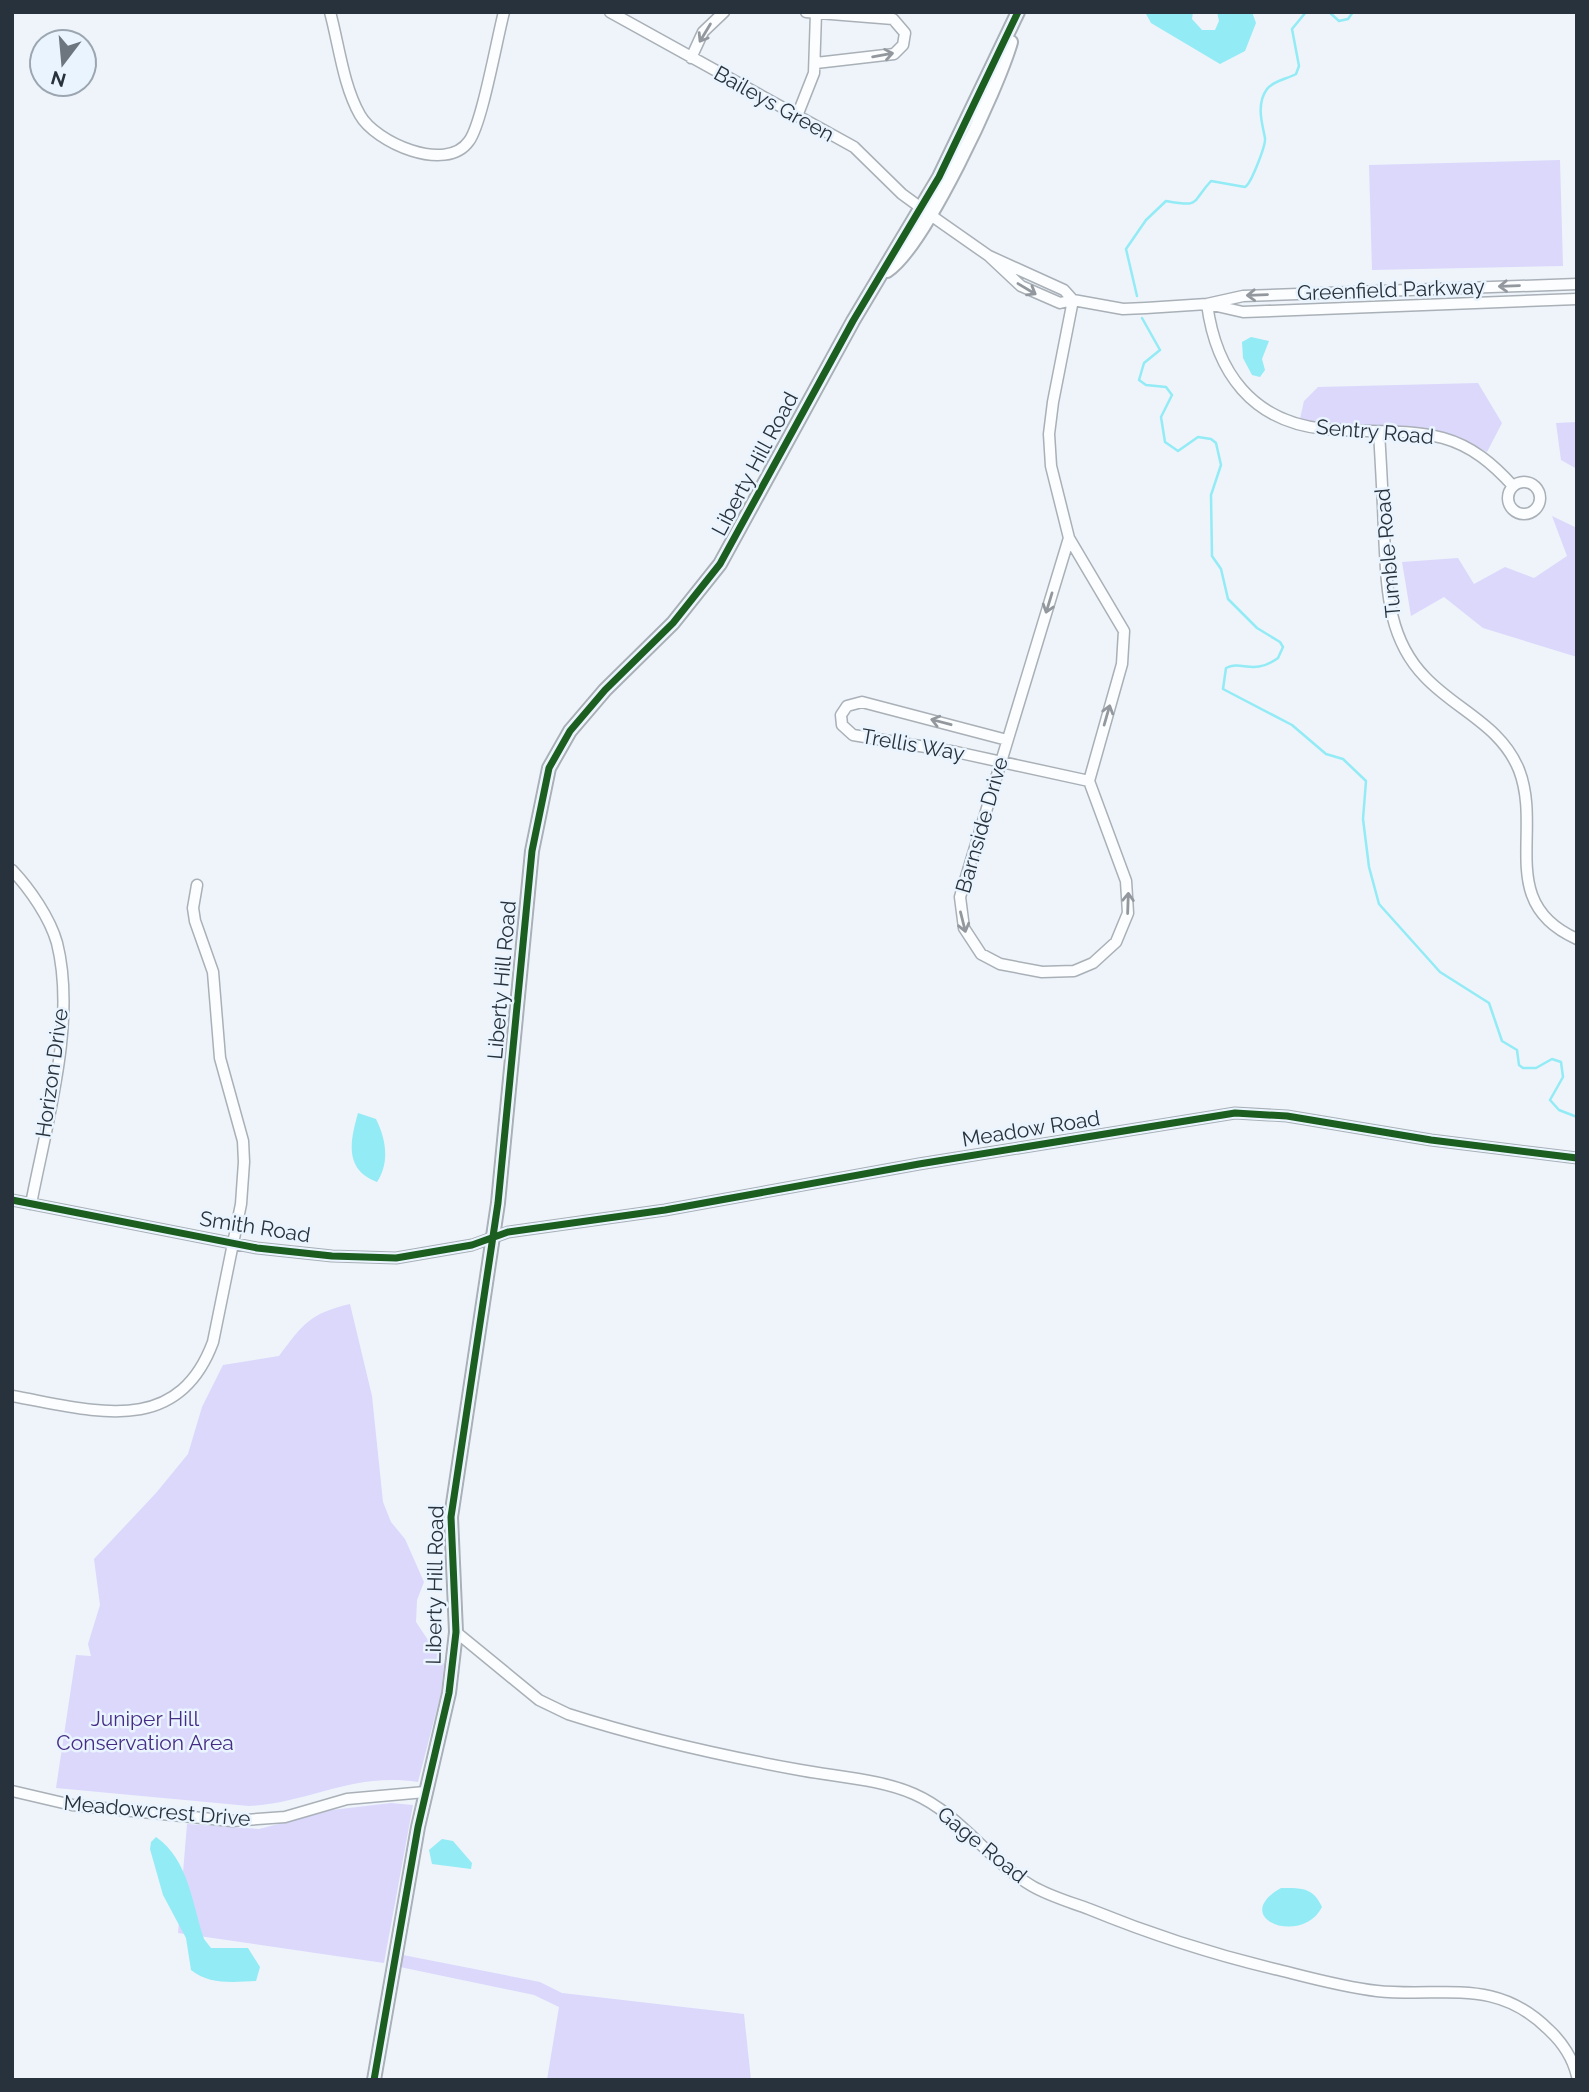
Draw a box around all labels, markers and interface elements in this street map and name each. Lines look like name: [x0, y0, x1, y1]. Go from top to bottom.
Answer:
one-way arrow: [697, 23, 712, 42]
north arrow: [28, 28, 98, 98]
one-way arrow: [871, 48, 894, 61]
street label: Baileys Green: [710, 60, 839, 147]
text: N: [48, 67, 68, 92]
street label: Greenfield Parkway: [1297, 274, 1485, 305]
one-way arrow: [1497, 280, 1520, 293]
one-way arrow: [1016, 282, 1036, 296]
one-way arrow: [1245, 289, 1268, 302]
street label: Liberty Hill Road: [706, 388, 803, 540]
street label: Sentry Road: [1315, 414, 1435, 449]
street label: Tumble Road: [1369, 487, 1406, 619]
one-way arrow: [1041, 592, 1054, 614]
one-way arrow: [1102, 704, 1115, 726]
one-way arrow: [930, 715, 952, 728]
street label: Trellis Way: [859, 723, 967, 766]
street label: Barnside Drive: [950, 754, 1013, 896]
one-way arrow: [1121, 892, 1135, 915]
street label: Liberty Hill Road: [482, 900, 521, 1060]
one-way arrow: [957, 910, 970, 933]
street label: Horizon Drive: [30, 1007, 73, 1139]
street label: Meadow Road: [960, 1105, 1102, 1152]
street label: Smith Road: [198, 1205, 312, 1248]
street label: Liberty Hill Road: [421, 1505, 448, 1665]
park label: Juniper Hill Conservation Area: [56, 1706, 234, 1755]
street label: Meadowcrest Drive: [63, 1790, 251, 1831]
street label: Gage Road: [933, 1801, 1032, 1888]

